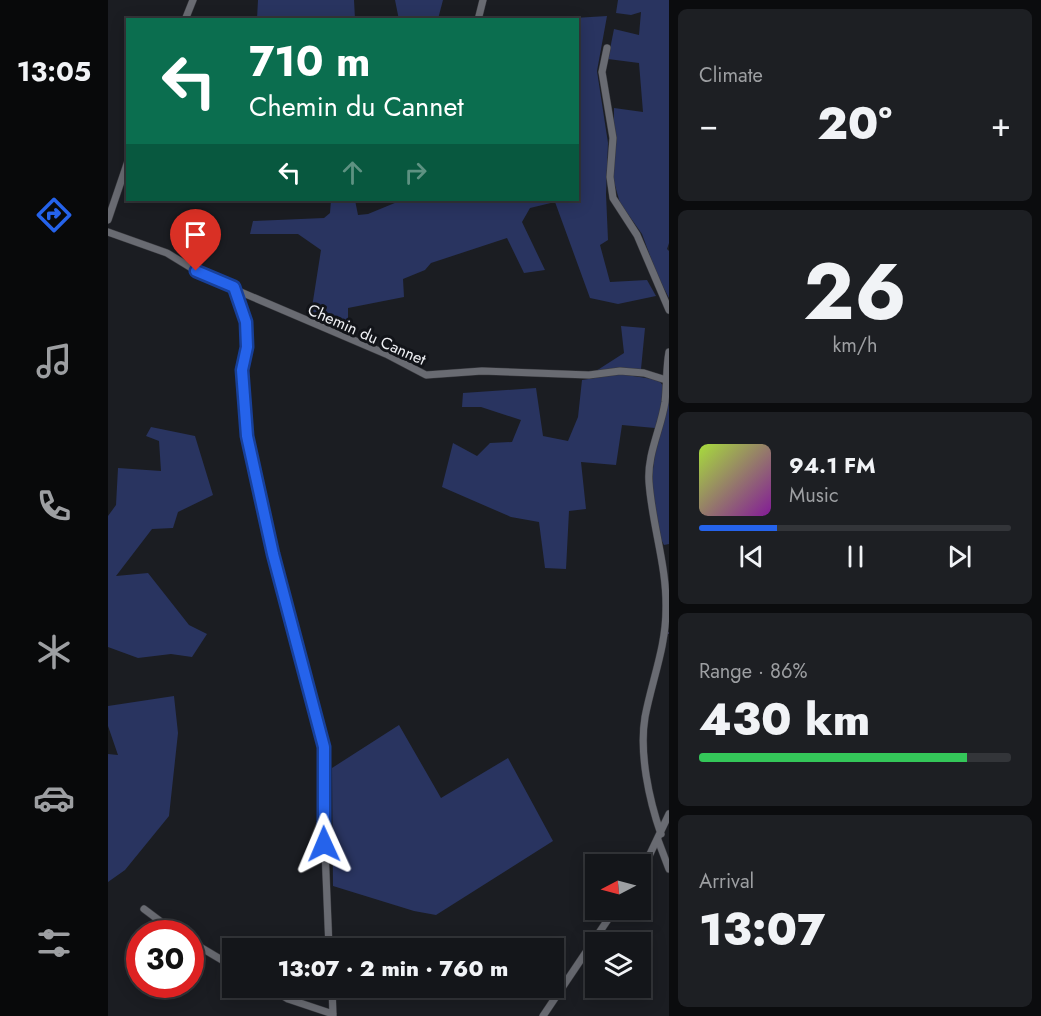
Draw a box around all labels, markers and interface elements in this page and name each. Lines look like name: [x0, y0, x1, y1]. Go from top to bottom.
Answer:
text: 710 m: [249, 31, 371, 92]
icon: left: [150, 42, 228, 120]
text: 13:05: [17, 52, 91, 91]
text: Climate: [699, 61, 763, 90]
text: Chemin du Cannet: [249, 87, 464, 126]
text: 20°: [817, 91, 892, 156]
text: −: [699, 101, 718, 148]
text: +: [991, 101, 1011, 148]
icon: left: [273, 156, 306, 189]
icon: ahead: [336, 156, 369, 189]
icon: right: [399, 156, 432, 189]
icon: directions: [33, 194, 75, 236]
pin: [170, 209, 221, 271]
icon: arrive: [179, 218, 212, 251]
text: 26: [803, 236, 907, 348]
street label: Chemin du Cannet: [304, 298, 430, 371]
text: km/h: [832, 331, 878, 360]
icon: music: [33, 340, 75, 382]
text: 94.1 FM: [789, 449, 876, 481]
text: Music: [789, 481, 839, 510]
icon: phone: [33, 485, 75, 527]
icon: previous: [735, 540, 768, 573]
icon: pause: [839, 540, 872, 573]
icon: next: [943, 540, 976, 573]
icon: climate: [33, 631, 75, 673]
text: Range · 86%: [699, 657, 807, 686]
text: 430 km: [699, 687, 870, 752]
icon: car: [33, 777, 75, 819]
position arrow: [292, 812, 356, 876]
north arrow: [585, 854, 651, 920]
map controls: [585, 854, 651, 998]
text: Arrival: [699, 867, 754, 896]
text: 13:07: [699, 897, 825, 962]
speed limit sign: 30: [126, 920, 204, 998]
icon: filters: [33, 922, 75, 964]
button: layers: [585, 932, 651, 998]
text: 13:07 · 2 min · 760 m: [278, 952, 508, 984]

